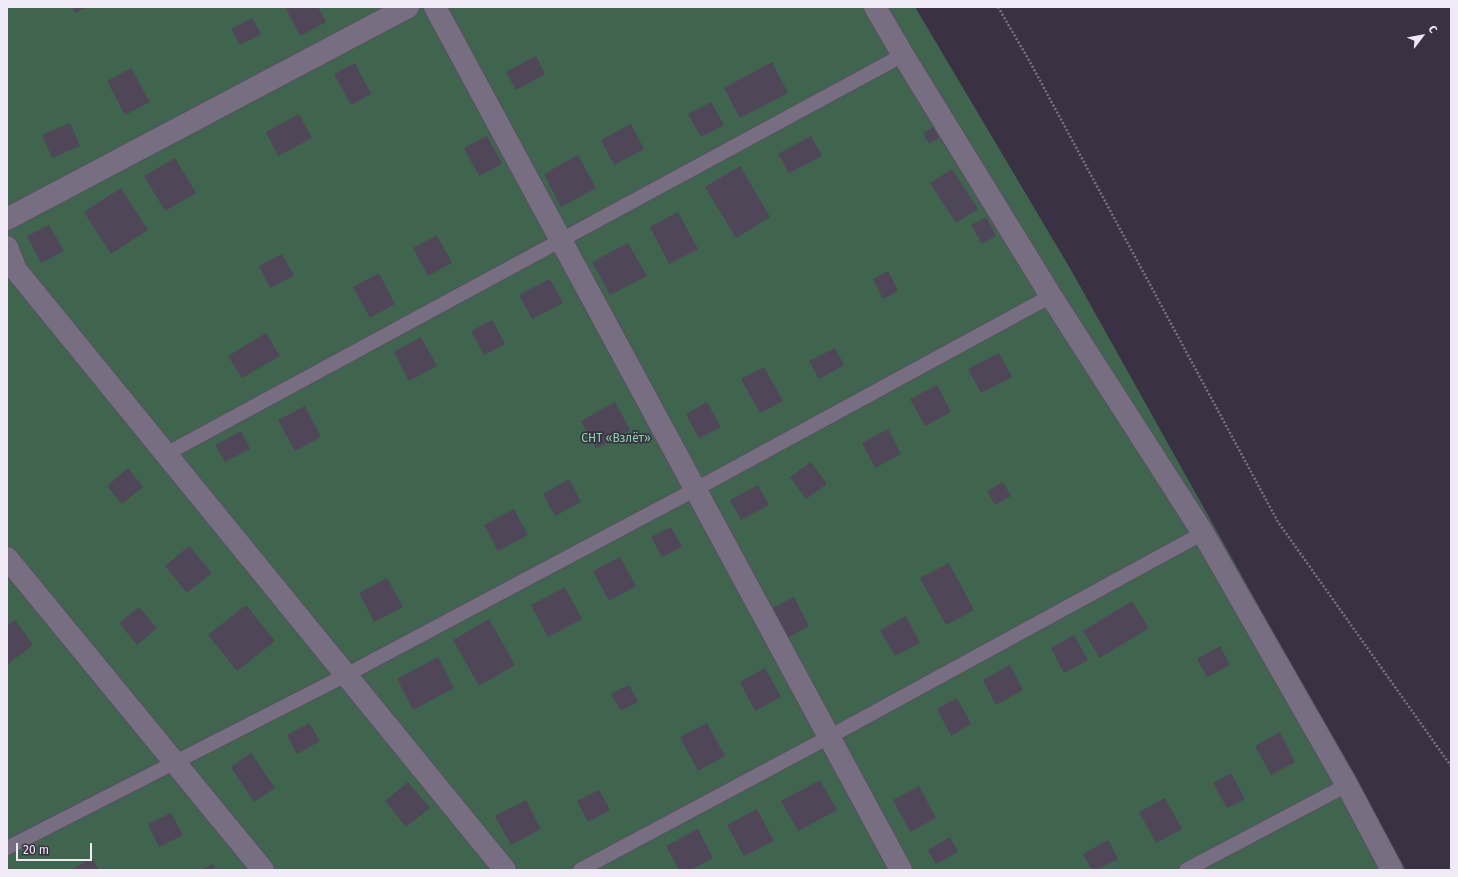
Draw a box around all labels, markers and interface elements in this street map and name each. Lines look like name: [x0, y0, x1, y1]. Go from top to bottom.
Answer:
north arrow: [1402, 16, 1442, 56]
text: С: [1425, 23, 1440, 35]
park label: СНТ «Взлёт»: [581, 432, 651, 446]
scale bar: [18, 835, 94, 861]
text: 20 m: [23, 843, 49, 857]

